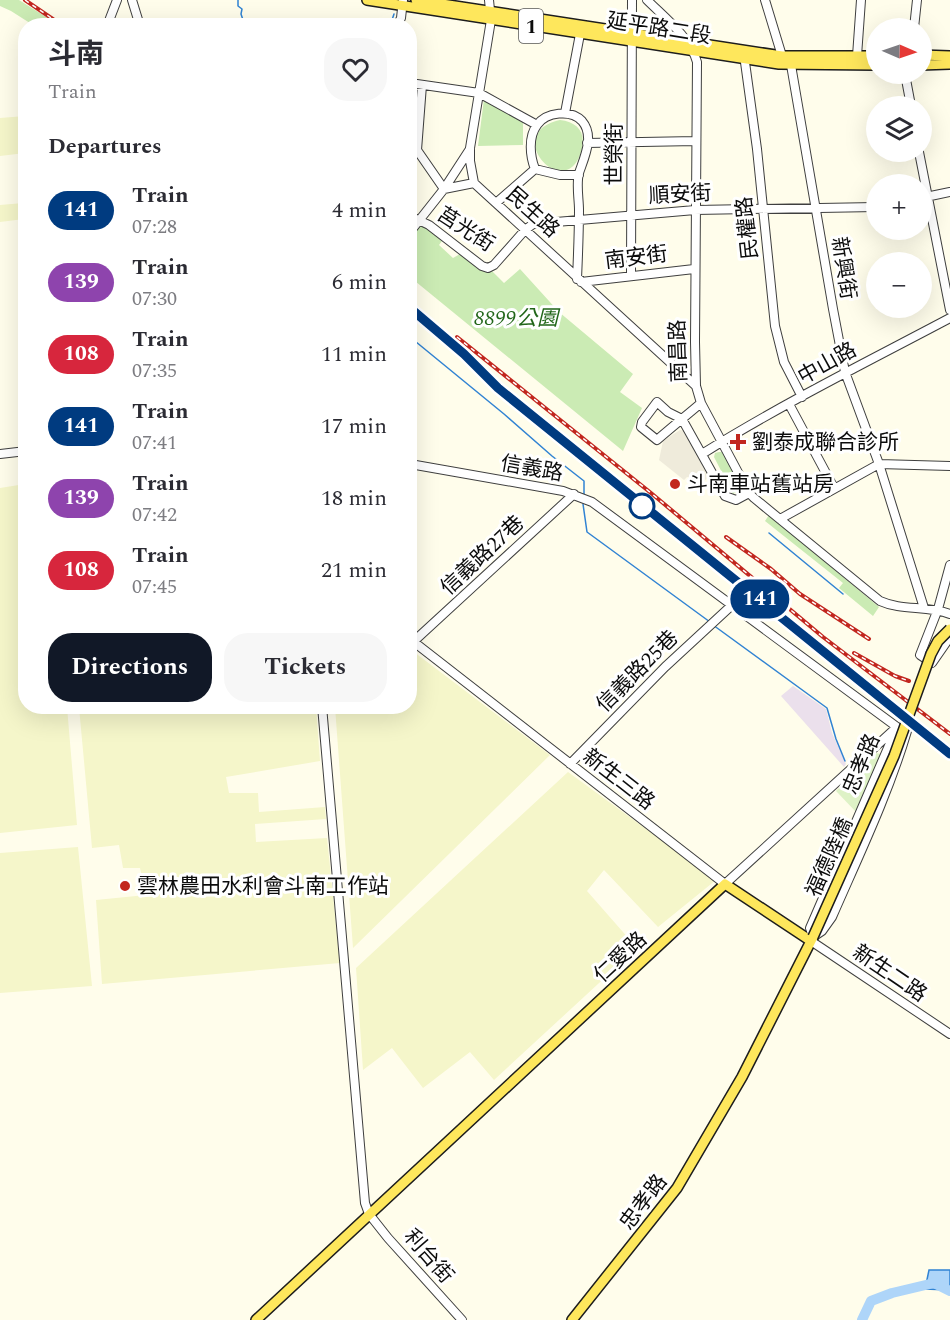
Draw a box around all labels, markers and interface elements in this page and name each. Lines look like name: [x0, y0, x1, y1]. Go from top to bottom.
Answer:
street label: 延平路二段: [604, 5, 713, 53]
road number: 1: [519, 9, 543, 43]
north arrow: [866, 18, 932, 84]
map controls: [866, 18, 932, 318]
text: 斗南: [48, 33, 104, 76]
button: heart: [324, 38, 387, 101]
text: Train: [48, 77, 97, 107]
button: layers: [866, 96, 932, 162]
street label: 世榮街: [599, 123, 631, 186]
text: Departures: [48, 130, 162, 163]
button: +: [866, 174, 932, 240]
street label: 順安街: [648, 177, 712, 213]
text: Train: [132, 179, 189, 212]
street label: 民生路: [498, 180, 566, 246]
text: 141: [63, 194, 99, 226]
text: 4 min: [332, 194, 387, 227]
street label: 民權路: [729, 195, 767, 261]
street label: 莒光街: [430, 199, 501, 260]
text: 07:28: [132, 212, 177, 242]
street label: 新興街: [822, 235, 864, 302]
street label: 南安街: [603, 238, 669, 278]
text: Train: [132, 251, 189, 284]
button: −: [866, 252, 932, 318]
text: 139: [63, 266, 99, 298]
text: 6 min: [332, 266, 387, 299]
text: 07:30: [132, 284, 177, 314]
park label: 8899公園: [474, 303, 561, 335]
street label: 南昌路: [662, 319, 696, 383]
text: Train: [132, 323, 189, 356]
street label: 中山路: [792, 335, 863, 393]
text: 108: [63, 338, 99, 370]
text: 11 min: [321, 338, 387, 371]
text: 07:35: [132, 356, 177, 386]
text: Train: [132, 395, 189, 428]
text: 141: [63, 410, 99, 442]
text: 17 min: [321, 410, 387, 443]
place label: 劉泰成聯合診所: [752, 427, 899, 459]
text: 07:41: [132, 428, 177, 458]
marker: 劉泰成聯合診所: [729, 433, 747, 451]
street label: 信義路: [498, 448, 566, 490]
text: Train: [132, 467, 189, 500]
place label: 斗南車站舊站房: [687, 469, 834, 501]
marker: 斗南車站舊站房: [668, 477, 682, 491]
text: 139: [63, 482, 99, 514]
text: 18 min: [321, 482, 387, 515]
unlabelled marker: [629, 493, 655, 519]
text: 07:42: [132, 500, 177, 530]
street label: 信義路27巷: [433, 508, 532, 603]
text: Train: [132, 539, 189, 572]
text: 108: [63, 554, 99, 586]
text: 21 min: [321, 554, 387, 587]
text: 07:45: [132, 572, 177, 602]
line badge: 141: [726, 580, 795, 618]
text: 141: [742, 583, 778, 615]
street label: 信義路25巷: [589, 623, 686, 720]
button: Directions: [48, 633, 212, 702]
button: Tickets: [224, 633, 387, 702]
street label: 忠孝路: [835, 729, 889, 800]
street label: 新生三路: [575, 741, 661, 818]
street label: 福德陸橋: [798, 813, 862, 902]
place label: 雲林農田水利會斗南工作站: [137, 871, 389, 903]
marker: 雲林農田水利會斗南工作站: [118, 879, 132, 893]
street label: 仁愛路: [587, 925, 655, 991]
street label: 新生二路: [846, 937, 933, 1011]
street label: 忠孝路: [612, 1168, 676, 1237]
street label: 利台街: [396, 1222, 461, 1291]

